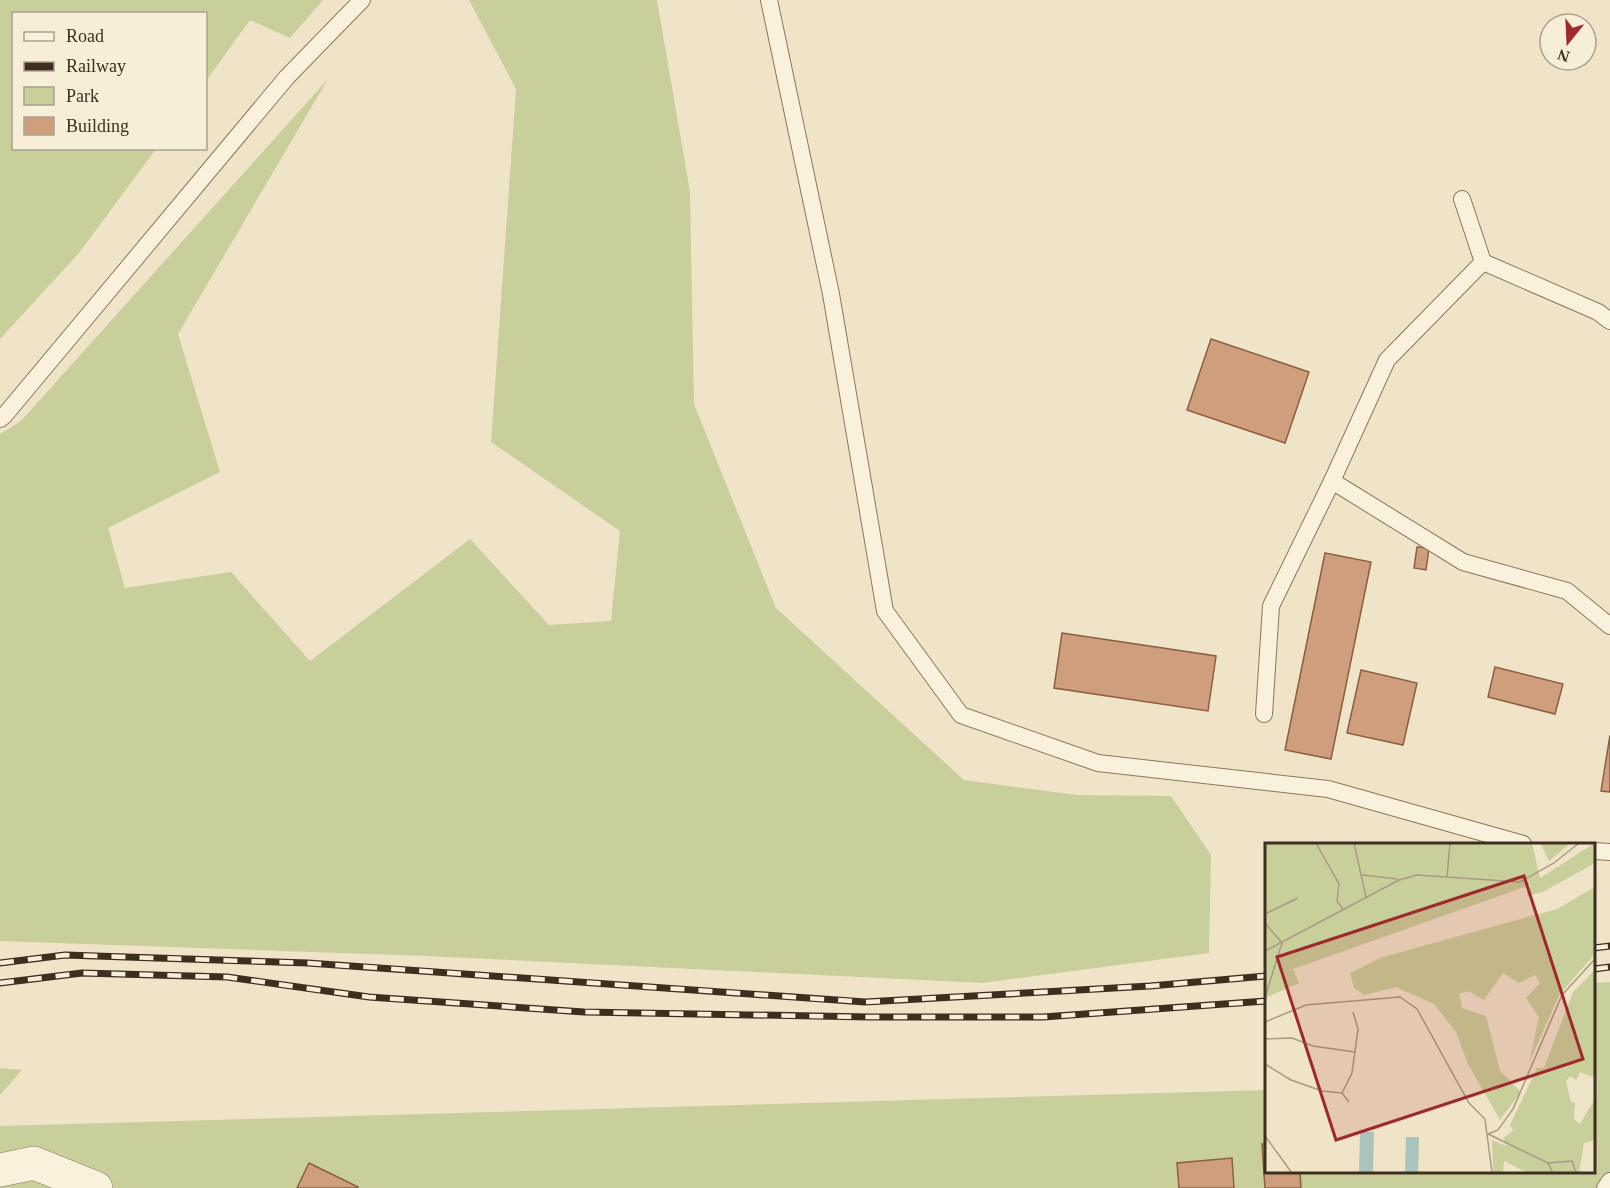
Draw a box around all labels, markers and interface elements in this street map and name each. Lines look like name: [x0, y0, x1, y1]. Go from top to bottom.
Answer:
legend: [12, 12, 207, 150]
north arrow: [1538, 12, 1598, 72]
text: Road: [66, 26, 104, 46]
text: N: [1555, 46, 1572, 66]
text: Railway: [66, 56, 126, 76]
text: Park: [66, 86, 99, 106]
text: Building: [66, 116, 129, 136]
inset map: [1265, 843, 1595, 1173]

